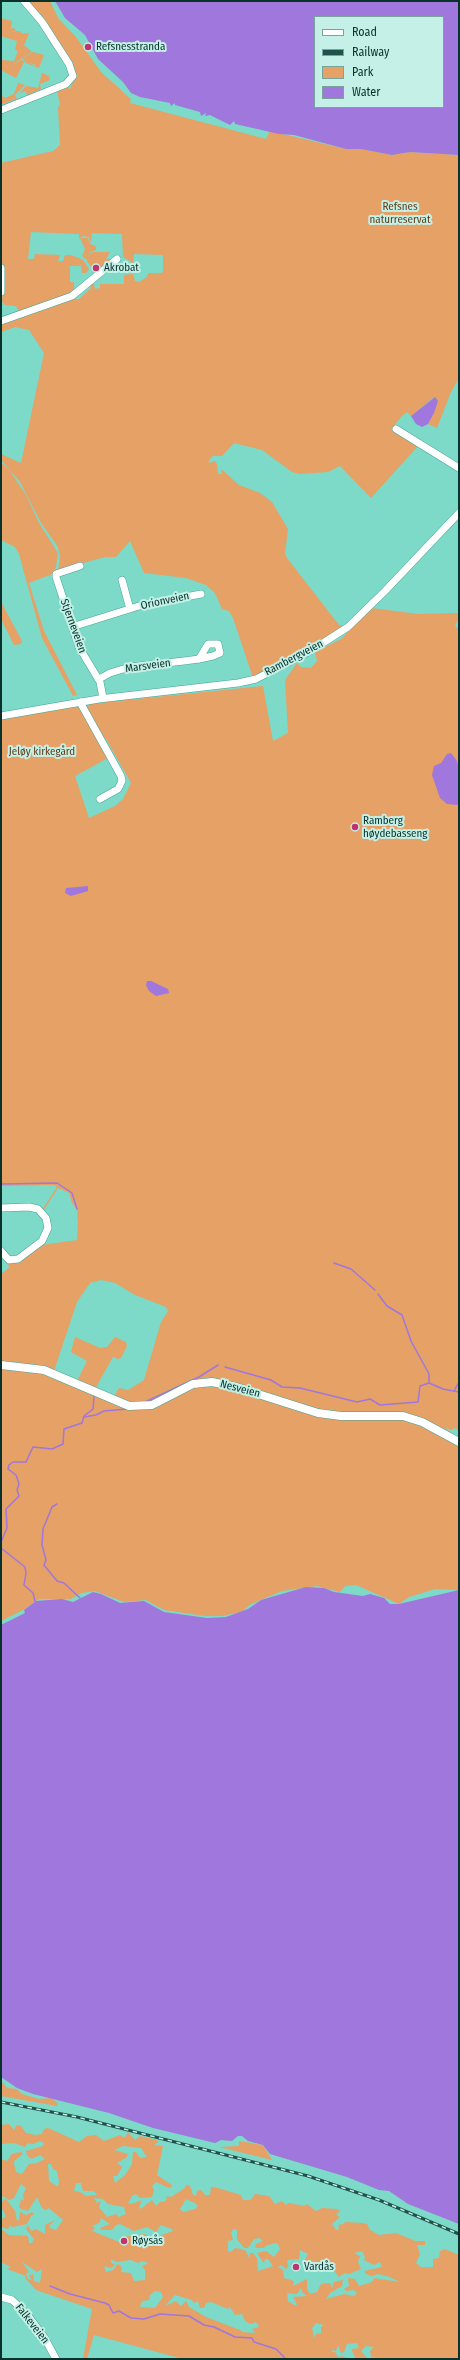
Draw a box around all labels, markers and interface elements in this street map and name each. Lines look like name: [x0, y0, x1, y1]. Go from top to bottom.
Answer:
legend: [314, 16, 444, 108]
text: Road: [352, 25, 377, 39]
place label: Refsnesstranda: [96, 40, 165, 54]
marker: Refsnesstranda: [83, 42, 93, 52]
text: Railway: [352, 45, 389, 59]
text: Park: [352, 65, 373, 79]
text: Water: [352, 85, 380, 99]
park label: Refsnes naturreservat: [369, 200, 431, 226]
place label: Akrobat: [104, 261, 139, 275]
marker: Akrobat: [91, 263, 101, 273]
street label: Orionveien: [140, 589, 190, 613]
street label: Stjerneveien: [57, 597, 89, 655]
street label: Rambergveien: [263, 637, 325, 679]
street label: Marsveien: [124, 656, 172, 676]
park label: Jeløy kirkegård: [9, 745, 75, 759]
place label: Ramberg høydebasseng: [363, 814, 427, 840]
marker: Ramberg høydebasseng: [350, 822, 360, 832]
street label: Nesveien: [219, 1377, 261, 1401]
place label: Røysås: [132, 2234, 163, 2248]
marker: Røysås: [119, 2236, 129, 2246]
place label: Vardås: [304, 2260, 334, 2274]
marker: Vardås: [291, 2262, 301, 2272]
street label: Falkeveien: [12, 2301, 52, 2347]

